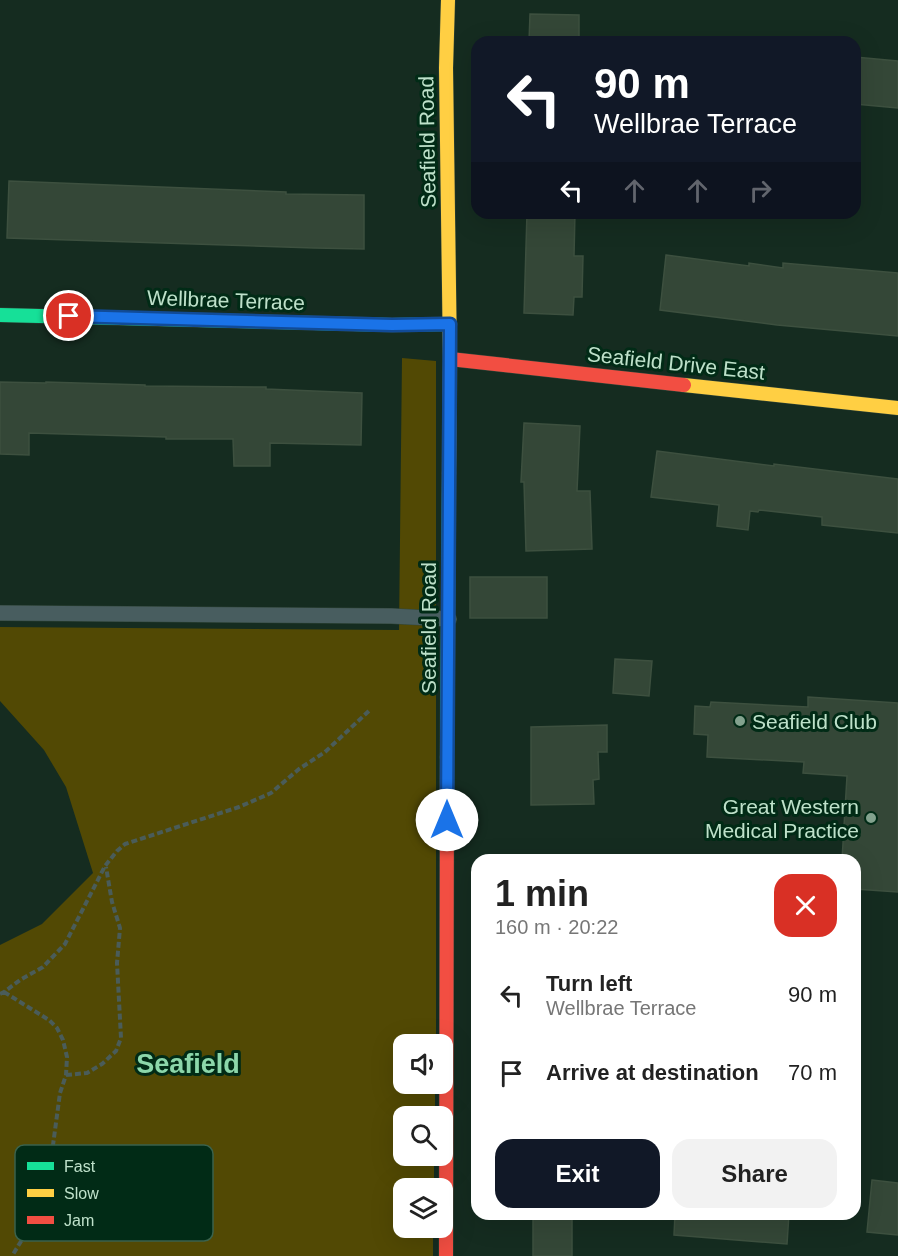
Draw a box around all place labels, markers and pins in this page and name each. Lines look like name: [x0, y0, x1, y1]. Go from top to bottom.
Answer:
pin: [43, 290, 94, 341]
place label: Seafield Club: [752, 710, 877, 733]
marker: Seafield Club: [733, 714, 747, 728]
place label: Great Western Medical Practice: [705, 795, 859, 842]
marker: Great Western Medical Practice: [864, 811, 878, 825]

